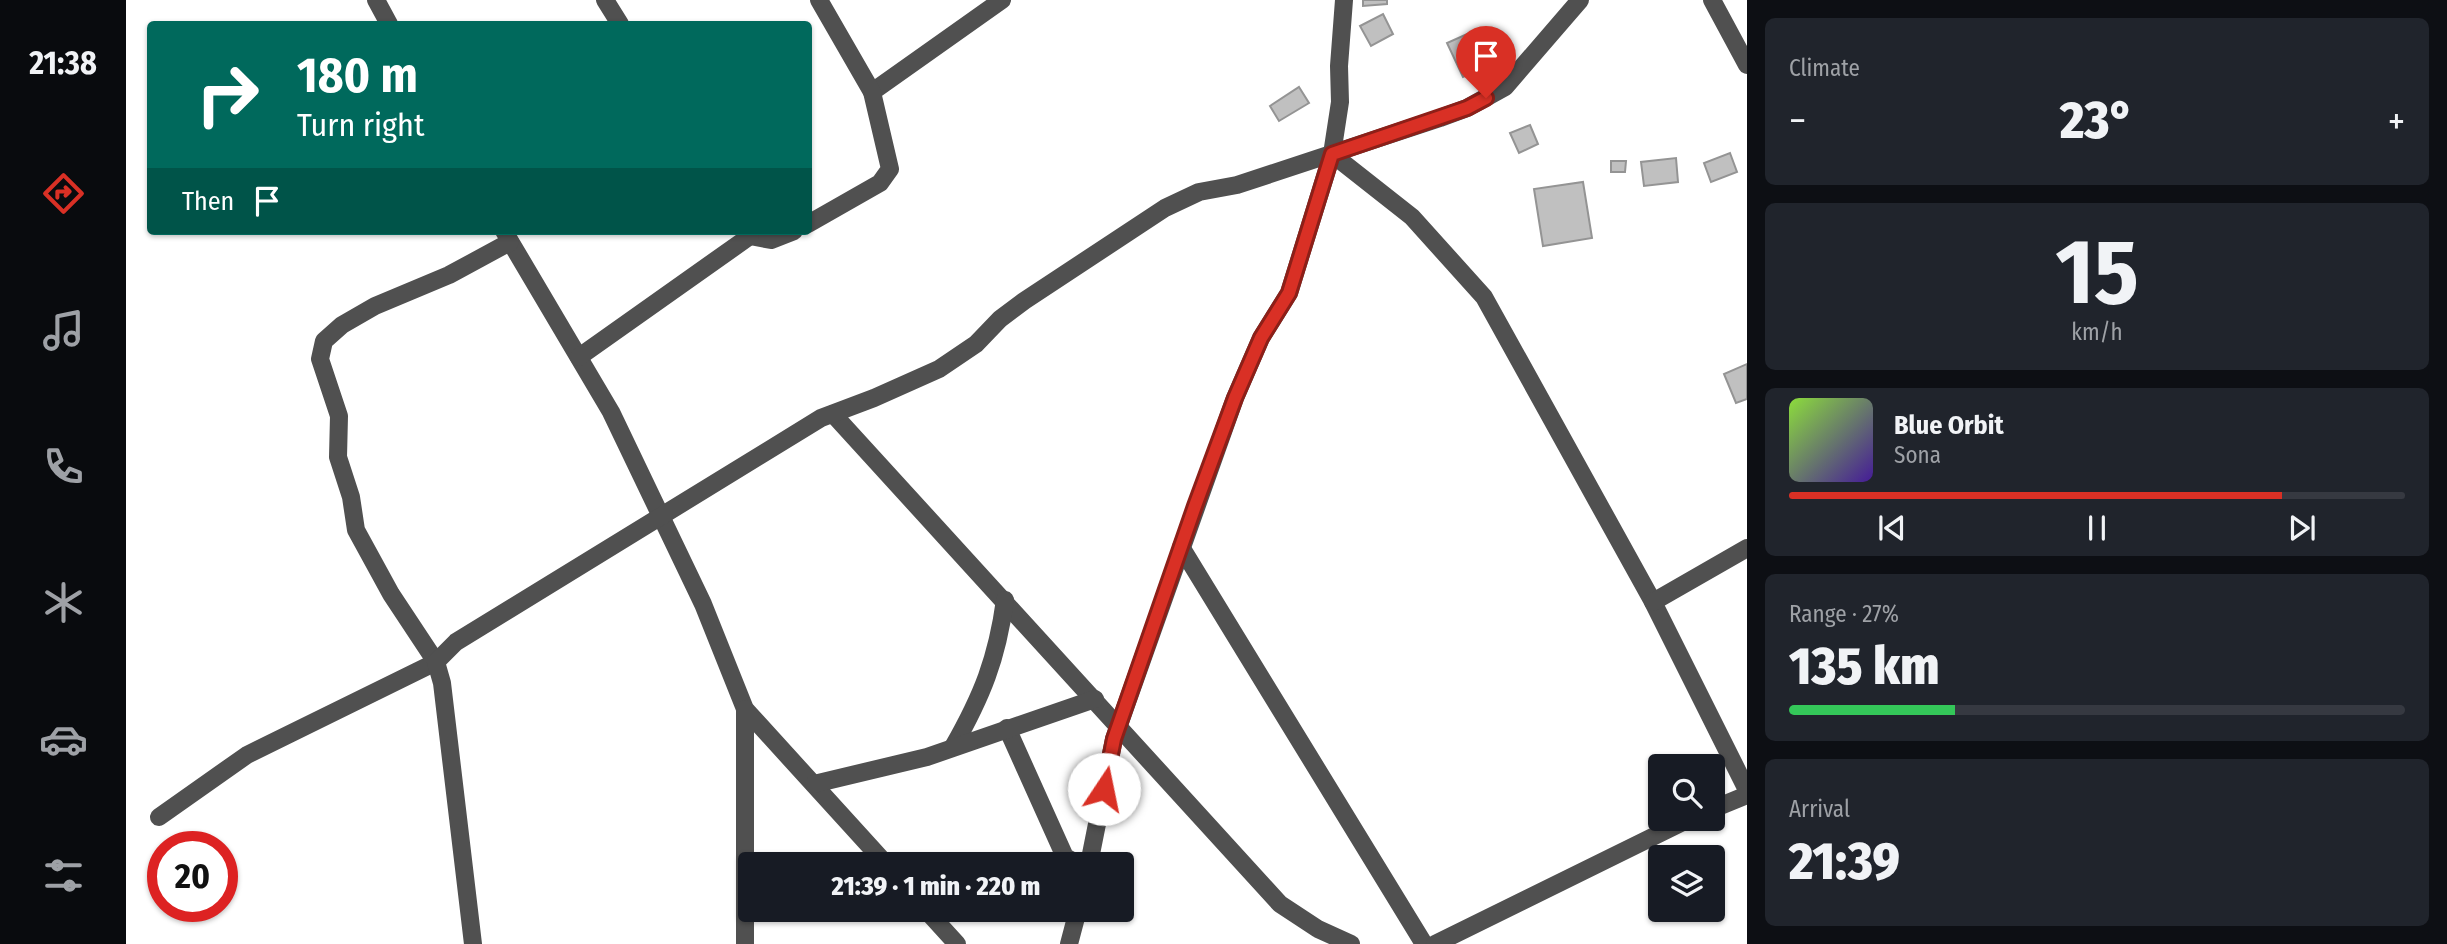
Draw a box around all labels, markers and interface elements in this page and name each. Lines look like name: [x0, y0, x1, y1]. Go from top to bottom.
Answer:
pin: [1456, 26, 1516, 98]
icon: arrive: [1467, 37, 1505, 75]
text: 21:38: [29, 44, 97, 82]
text: 180 m: [297, 46, 418, 105]
icon: right: [182, 49, 273, 140]
text: Climate: [1789, 54, 1860, 82]
text: 23°: [2060, 89, 2134, 152]
text: −: [1789, 98, 1806, 144]
text: +: [2388, 98, 2405, 144]
text: Turn right: [297, 106, 424, 144]
icon: directions: [39, 169, 88, 218]
icon: arrive: [248, 182, 286, 220]
text: Then: [182, 186, 234, 217]
text: 15: [2055, 218, 2139, 327]
icon: music: [39, 306, 88, 355]
text: km/h: [2071, 318, 2123, 346]
text: Blue Orbit: [1894, 410, 2004, 441]
text: Sona: [1894, 441, 1941, 469]
icon: phone: [39, 442, 88, 491]
icon: previous: [1873, 509, 1911, 547]
icon: pause: [2078, 509, 2116, 547]
icon: next: [2283, 509, 2321, 547]
icon: climate: [39, 578, 88, 627]
text: Range · 27%: [1789, 600, 1899, 628]
text: 135 km: [1789, 635, 1940, 698]
icon: car: [39, 715, 88, 764]
position arrow: [1067, 752, 1141, 826]
map controls: [1648, 754, 1725, 922]
button: search: [1648, 754, 1725, 831]
text: Arrival: [1789, 795, 1850, 823]
text: 21:39: [1789, 830, 1900, 893]
speed limit sign: 20: [147, 831, 238, 922]
button: layers: [1648, 845, 1725, 922]
icon: filters: [39, 851, 88, 900]
text: 21:39 · 1 min · 220 m: [832, 871, 1040, 902]

